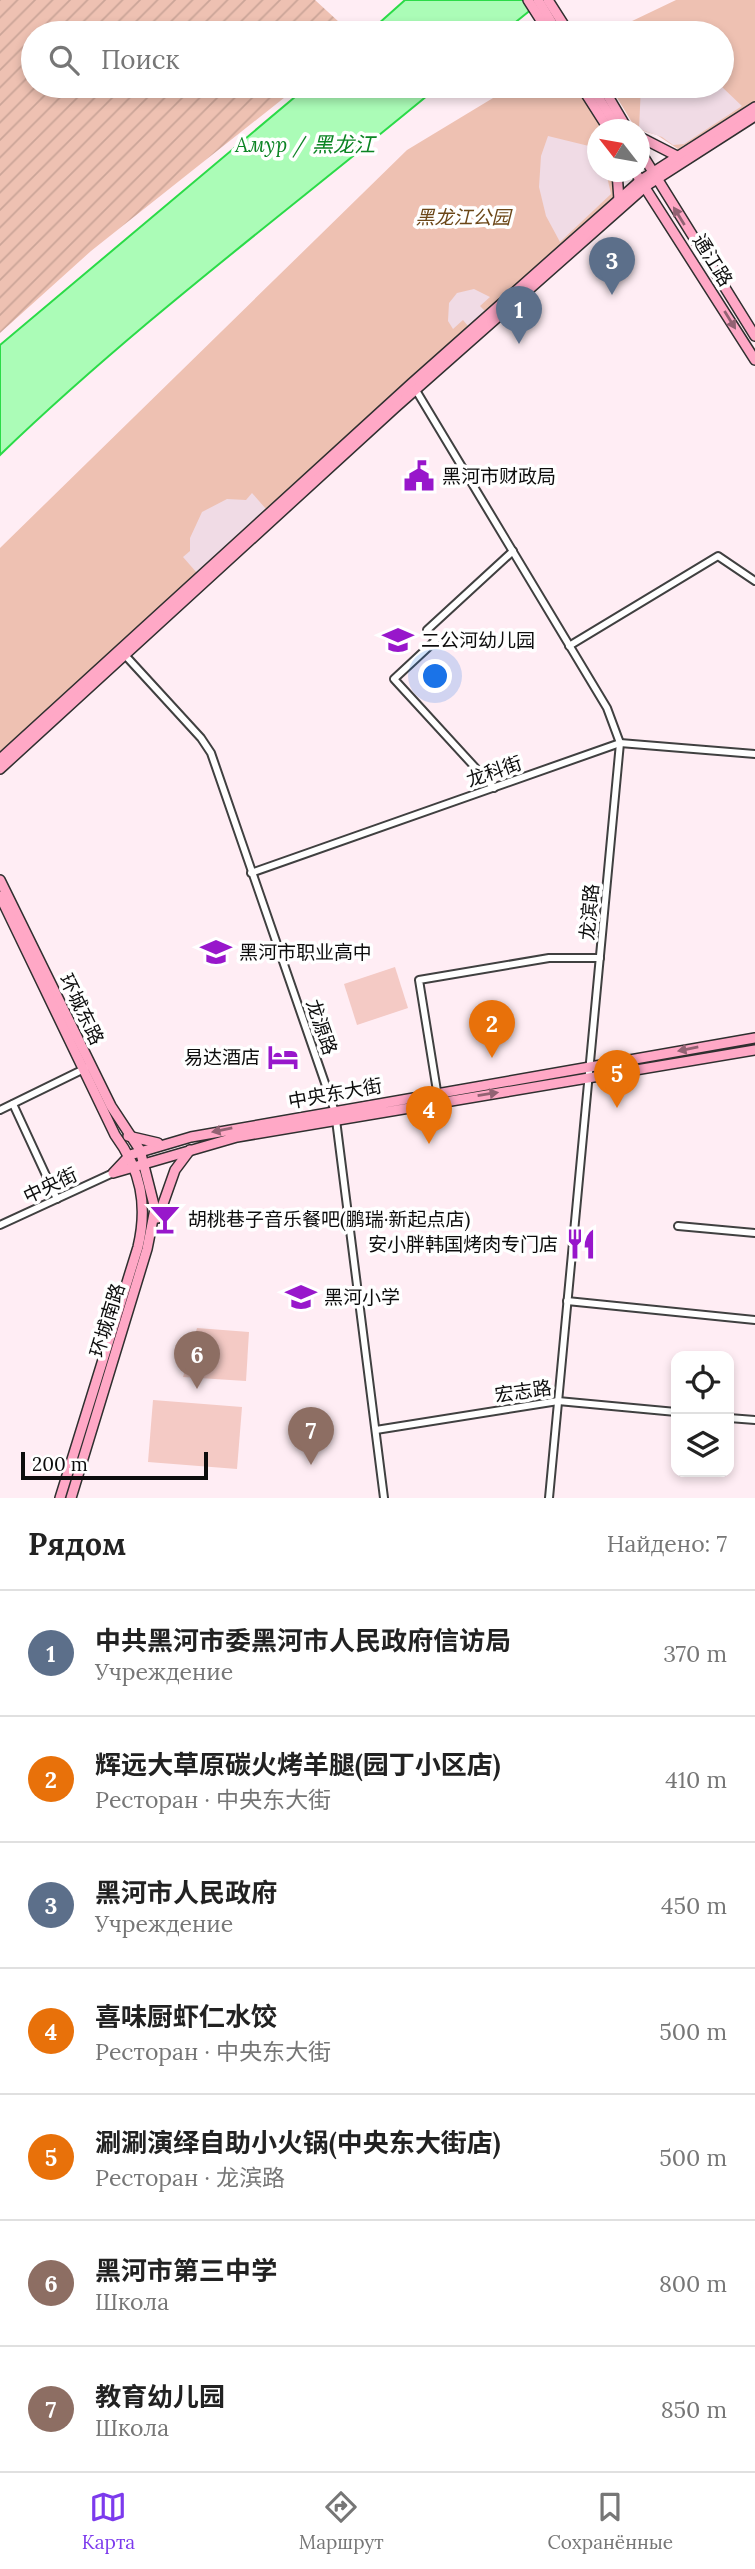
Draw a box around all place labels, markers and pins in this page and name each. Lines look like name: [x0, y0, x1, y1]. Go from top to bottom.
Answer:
pin: 3: [589, 237, 635, 295]
pin: 1: [496, 286, 542, 344]
public building icon: 黑河市财政局: [402, 459, 436, 493]
place label: 黑河市财政局: [442, 464, 556, 488]
school or university icon: 二公河幼儿园: [381, 623, 415, 657]
place label: 二公河幼儿园: [421, 628, 535, 652]
school or university icon: 黑河市职业高中: [199, 935, 233, 969]
place label: 黑河市职业高中: [239, 940, 372, 964]
pin: 2: [469, 1000, 515, 1058]
hotel icon: 易达酒店: [266, 1040, 300, 1074]
place label: 易达酒店: [184, 1045, 260, 1069]
pin: 5: [594, 1050, 640, 1108]
pin: 4: [406, 1086, 452, 1144]
bar icon: 胡桃巷子音乐餐吧(鹏瑞·新起点店): [148, 1202, 182, 1236]
place label: 胡桃巷子音乐餐吧(鹏瑞·新起点店): [188, 1207, 471, 1232]
restaurant icon: 安小胖韩国烤肉专门店: [564, 1227, 598, 1261]
place label: 安小胖韩国烤肉专门店: [368, 1232, 558, 1256]
school or university icon: 黑河小学: [284, 1280, 318, 1314]
place label: 黑河小学: [324, 1285, 400, 1309]
pin: 6: [174, 1331, 220, 1389]
pin: 7: [288, 1407, 334, 1465]

